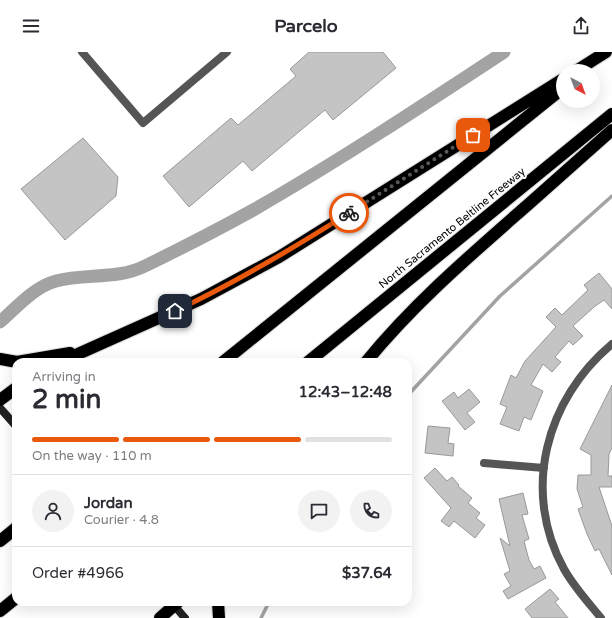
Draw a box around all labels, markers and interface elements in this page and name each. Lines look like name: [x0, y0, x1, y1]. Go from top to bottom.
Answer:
icon: menu: [20, 15, 42, 37]
text: Parcelo: [274, 15, 338, 37]
icon: share: [570, 15, 592, 37]
north arrow: [556, 64, 600, 108]
map controls: [556, 64, 600, 108]
pin: [456, 118, 490, 152]
icon: bag: [462, 124, 484, 146]
street label: North Sacramento Beltline Freeway: [376, 165, 528, 291]
courier: [329, 193, 369, 233]
icon: bike: [338, 202, 360, 224]
pin: [158, 294, 192, 328]
icon: home: [164, 300, 186, 322]
text: Arriving in: [32, 369, 96, 385]
text: 12:43–12:48: [299, 383, 392, 401]
text: 2 min: [32, 384, 101, 415]
text: On the way · 110 m: [32, 448, 152, 464]
button: person: [32, 490, 74, 532]
button: chat: [298, 490, 340, 532]
button: phone: [350, 490, 392, 532]
text: Jordan: [84, 494, 133, 512]
text: Courier · 4.8: [84, 512, 159, 528]
text: Order #4966: [32, 564, 124, 582]
text: $37.64: [342, 564, 392, 582]

